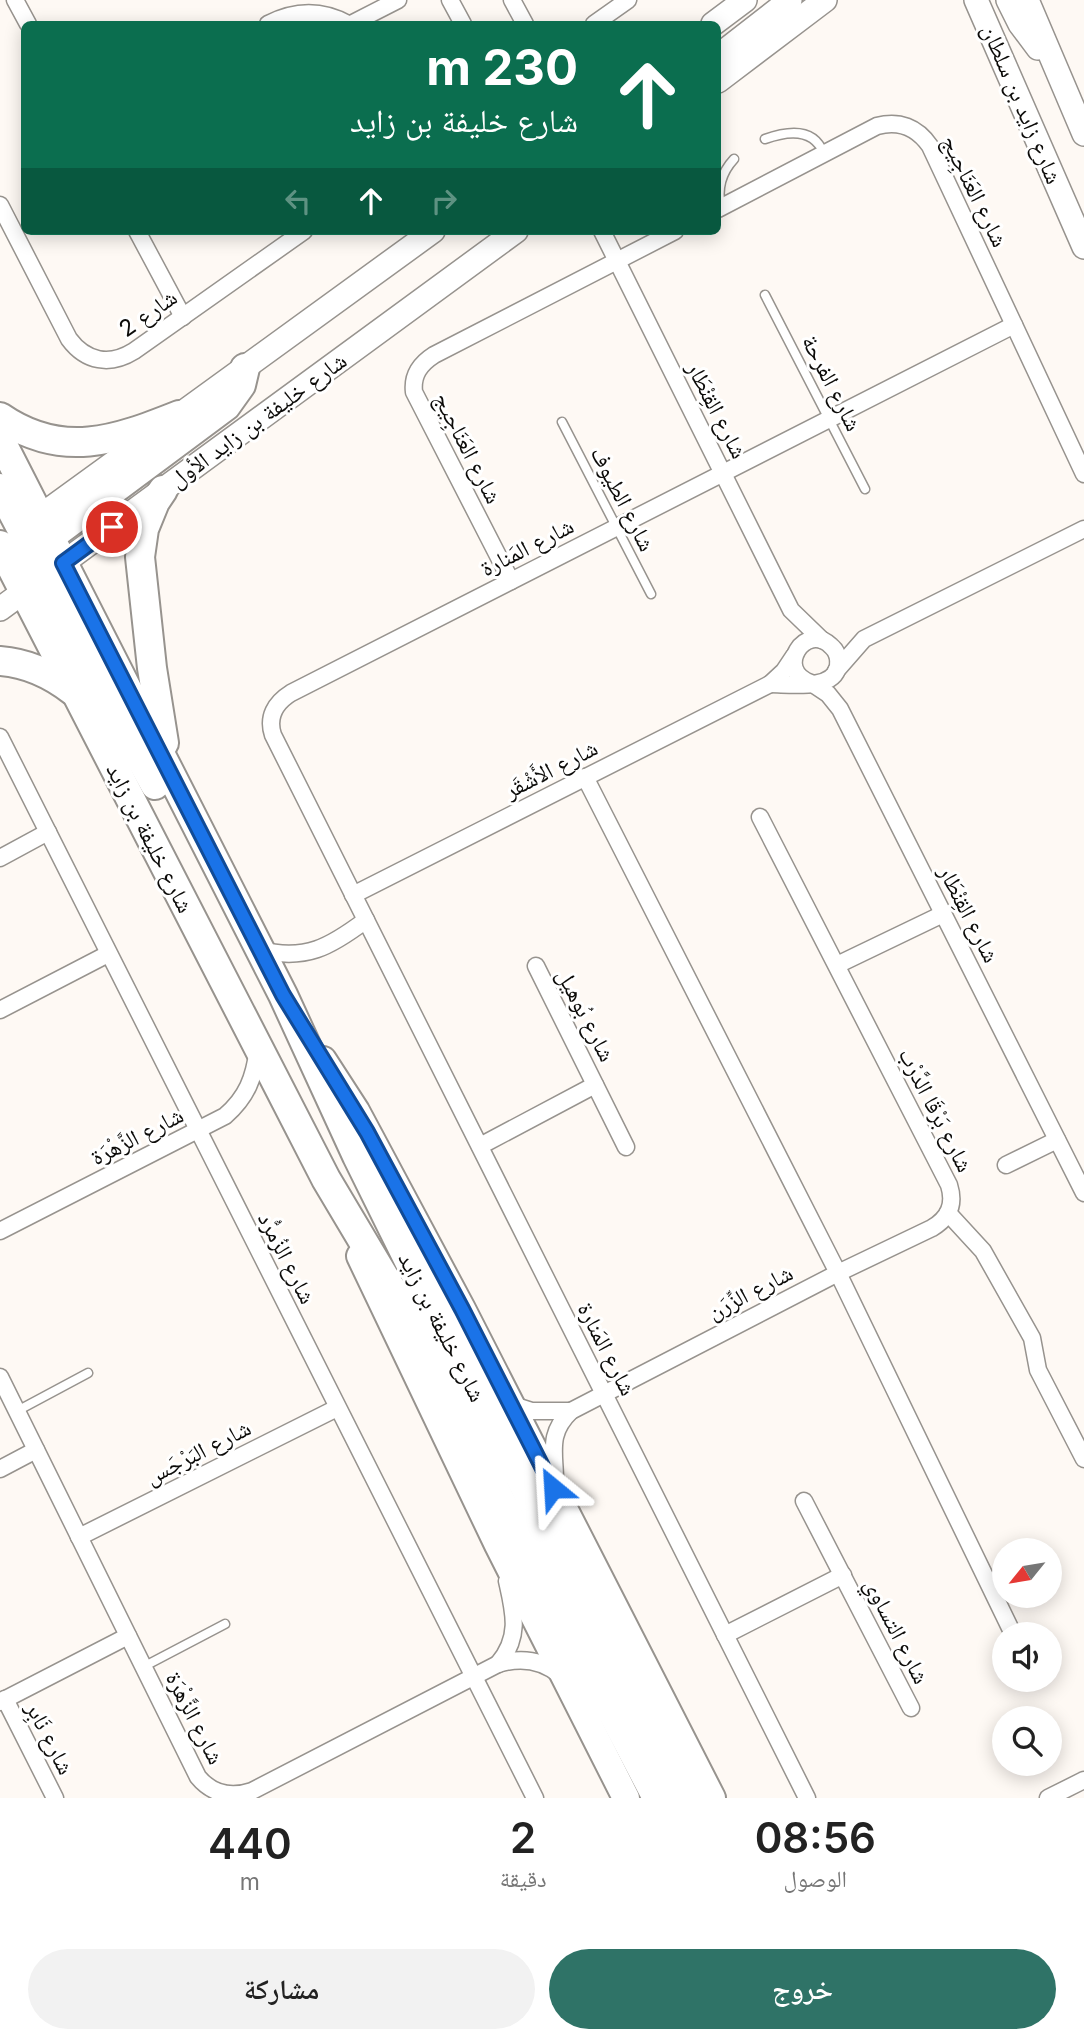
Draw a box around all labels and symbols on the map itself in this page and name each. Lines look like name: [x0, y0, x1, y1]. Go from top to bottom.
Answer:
street label: شارع زايد بن سلطان: [975, 20, 1068, 188]
street label: شارع العَنَاجِيج: [934, 131, 1014, 252]
street label: شارع 2: [114, 283, 183, 344]
street label: شارع الفرحة: [795, 330, 868, 436]
street label: شارع خليفة بن زايد الأول: [164, 346, 353, 495]
street label: شارع القِنْطَار: [679, 356, 753, 464]
street label: شارع العَنَاجِيج: [426, 388, 508, 509]
street label: شارع الطيوف: [584, 442, 661, 556]
pin: [82, 497, 142, 557]
street label: شارع المَنارة: [476, 512, 579, 583]
street label: شارع الأَشْقَر: [499, 733, 603, 806]
street label: شارع خليفة بن زايد: [99, 759, 200, 918]
street label: شارع القِنْطَار: [931, 860, 1005, 968]
street label: شارع بُوهيل: [550, 964, 621, 1067]
street label: شارع بَرْقَا الدَّرْب: [892, 1043, 979, 1177]
street label: شارع الزَّهْرَة: [86, 1101, 188, 1172]
street label: شارع الزُمرُّد: [251, 1207, 322, 1309]
street label: شارع خليفة بن زايد: [391, 1248, 492, 1407]
street label: شارع الزِّرَن: [703, 1259, 798, 1326]
street label: شارع المَنارة: [571, 1298, 642, 1401]
street label: شارع البَرْجَس: [141, 1414, 256, 1491]
position arrow: [516, 1451, 590, 1525]
north arrow: [992, 1538, 1062, 1608]
street label: شارع التساوي: [854, 1573, 936, 1691]
street label: شارع الزَّهْرَة: [159, 1667, 230, 1769]
street label: شارع نَابِر: [17, 1696, 80, 1780]

